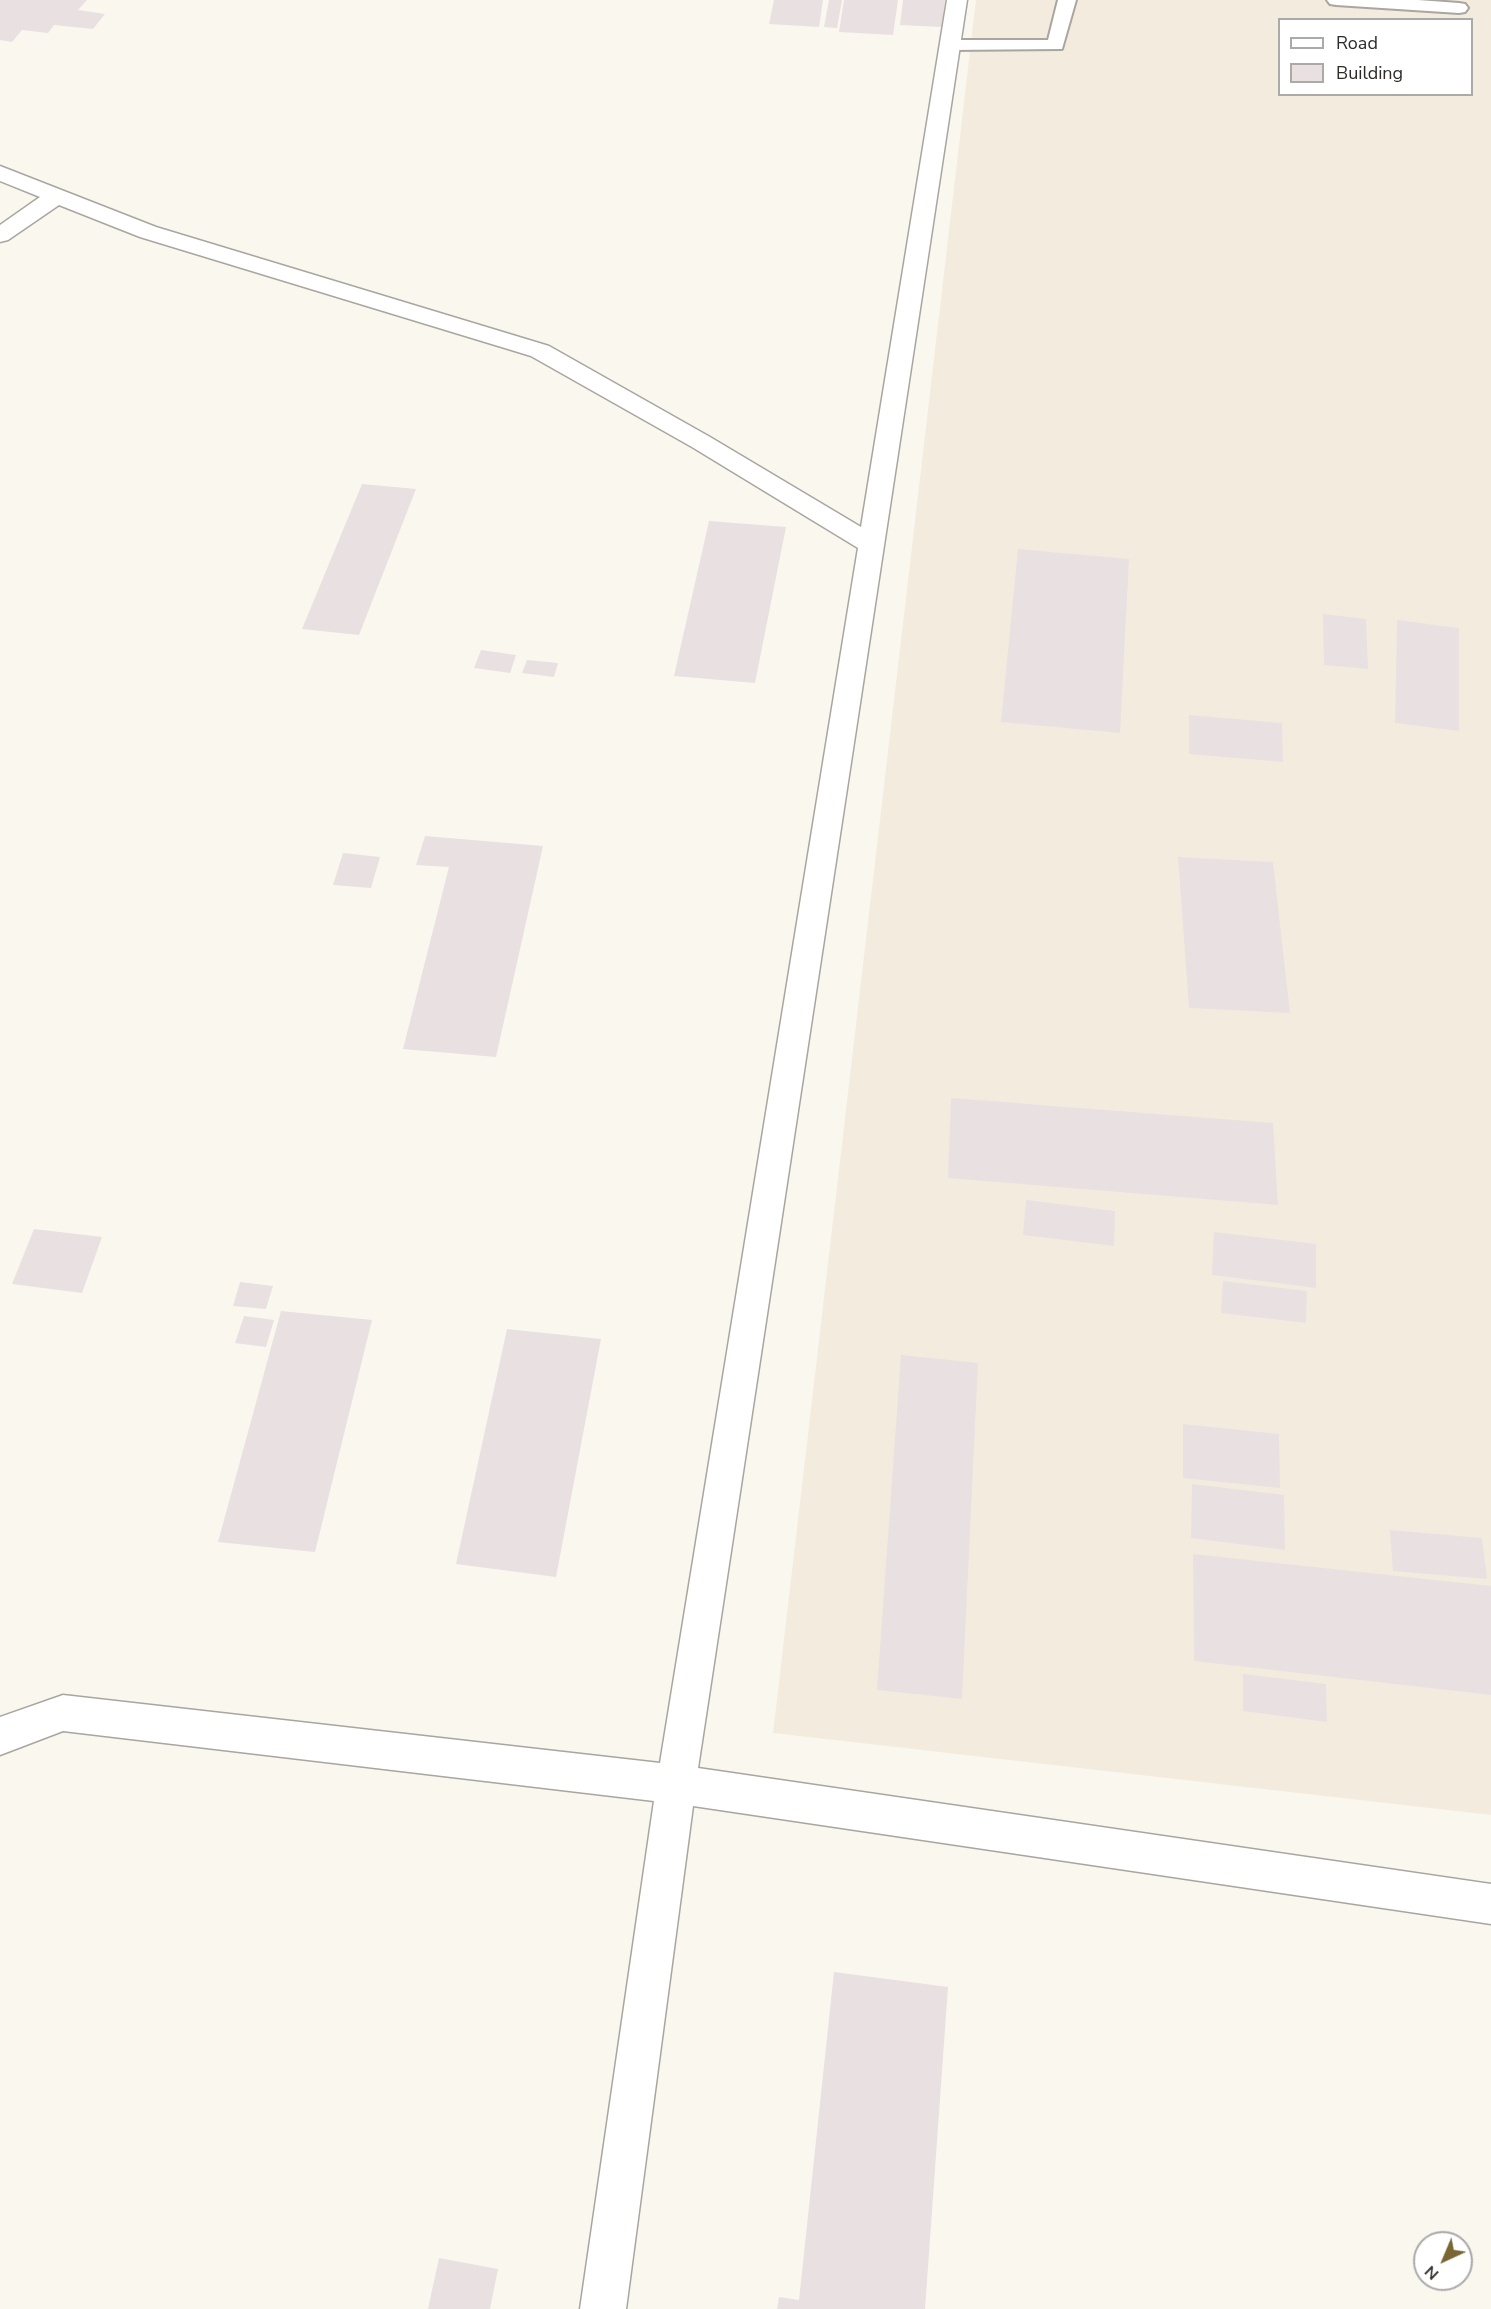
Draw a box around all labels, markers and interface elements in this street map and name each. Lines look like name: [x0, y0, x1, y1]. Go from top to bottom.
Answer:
legend: [1278, 18, 1473, 96]
text: Road: [1336, 31, 1378, 55]
text: Building: [1336, 61, 1403, 85]
north arrow: [1413, 2231, 1473, 2291]
text: N: [1420, 2260, 1444, 2285]

